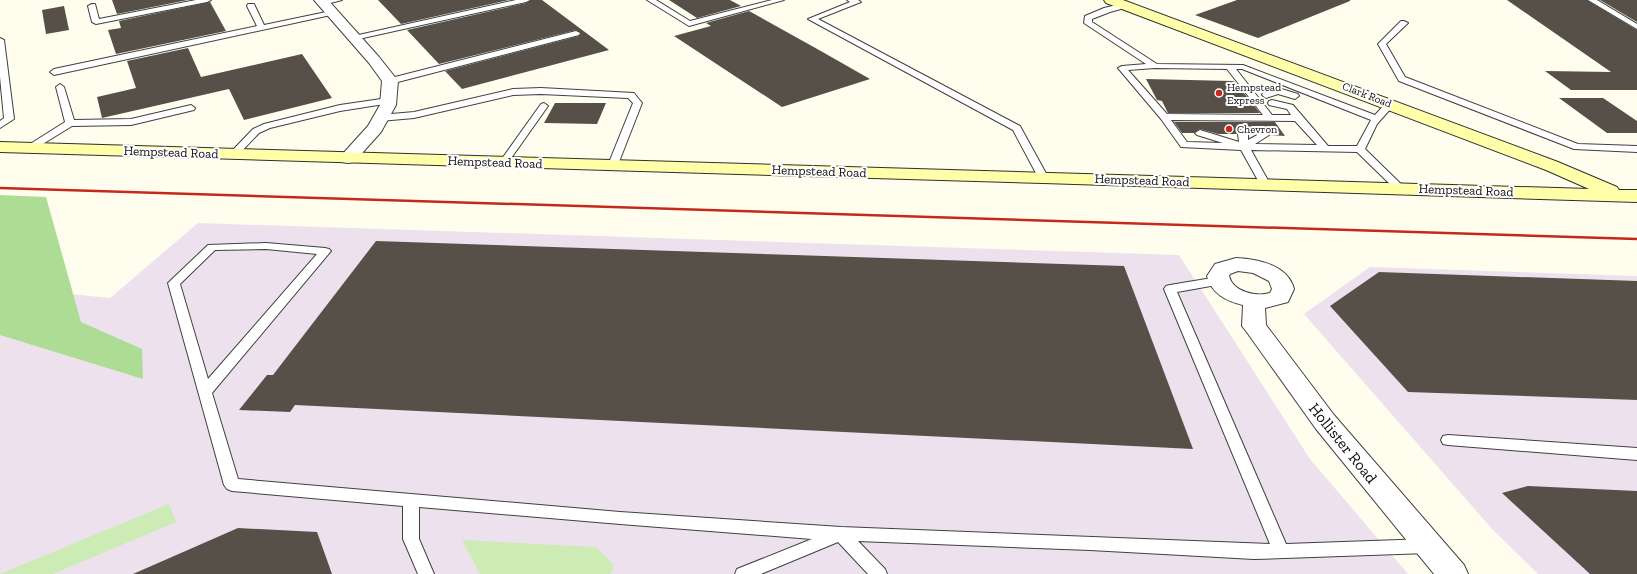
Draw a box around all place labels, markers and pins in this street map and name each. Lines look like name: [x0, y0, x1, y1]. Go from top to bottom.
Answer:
place label: Hempstead Express: [1227, 81, 1281, 107]
marker: Hempstead Express: [1214, 88, 1224, 98]
place label: Chevron: [1237, 123, 1278, 136]
marker: Chevron: [1224, 124, 1234, 134]

